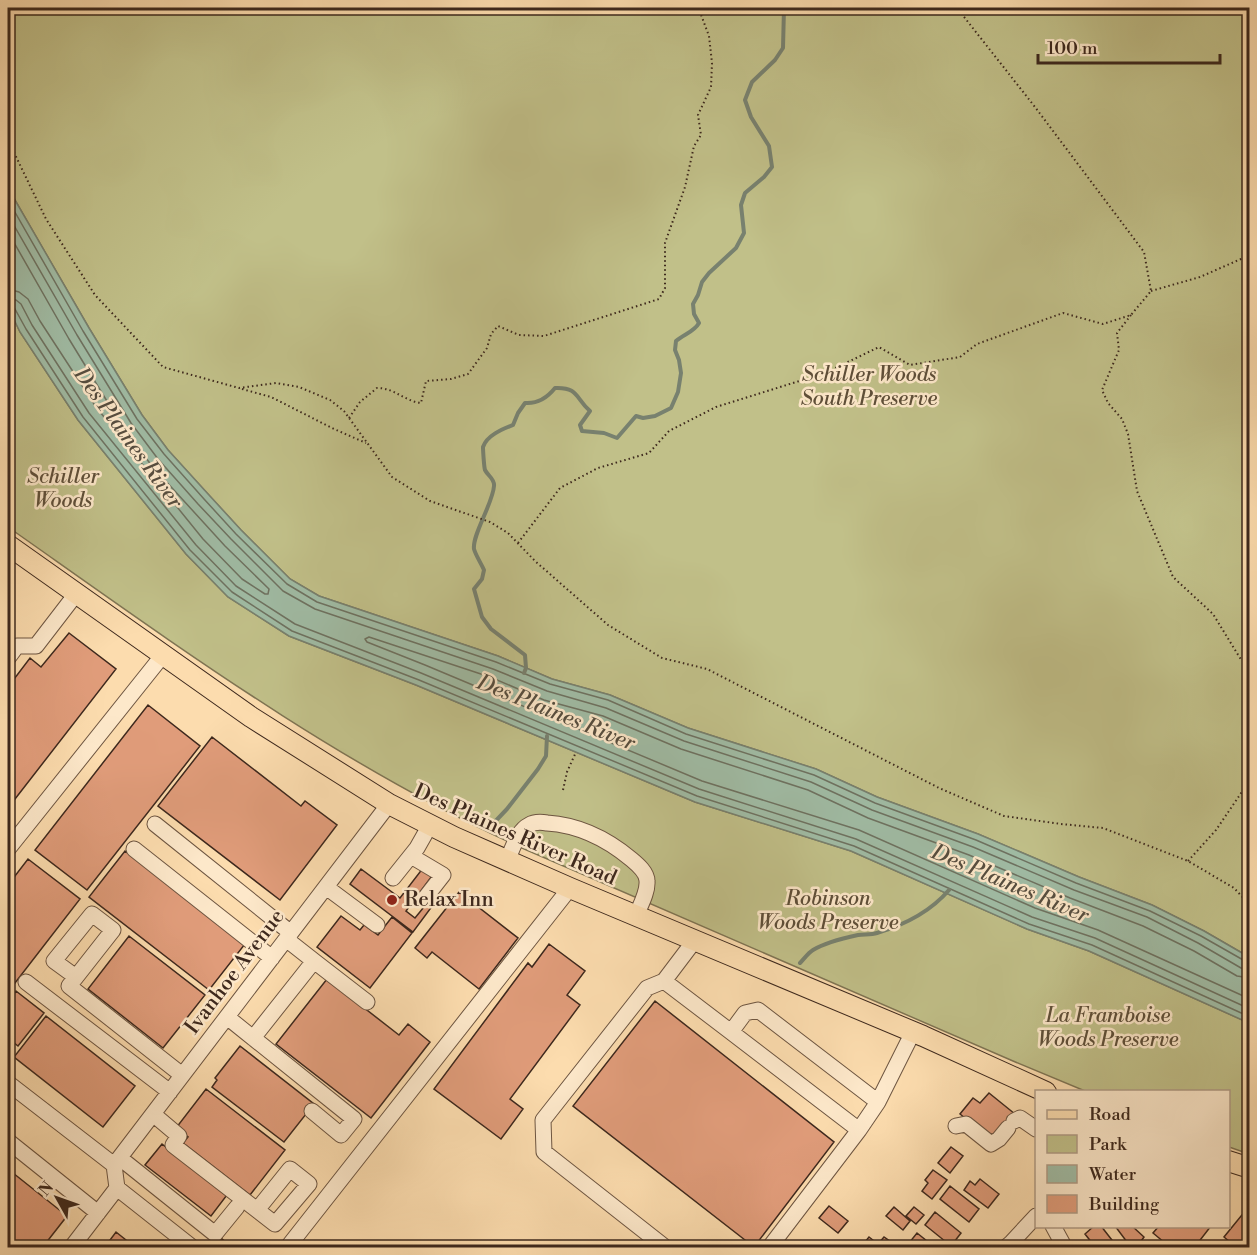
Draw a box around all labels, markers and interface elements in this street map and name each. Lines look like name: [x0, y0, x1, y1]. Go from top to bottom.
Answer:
scale bar: [1038, 27, 1220, 65]
text: 100 m: [1047, 37, 1098, 60]
water label: Des Plaines River: [67, 361, 189, 515]
park label: Schiller Woods South Preserve: [801, 362, 937, 412]
park label: Schiller Woods: [27, 464, 100, 514]
water label: Des Plaines River: [472, 669, 640, 757]
street label: Des Plaines River Road: [409, 778, 621, 892]
water label: Des Plaines River: [926, 838, 1093, 930]
park label: Robinson Woods Preserve: [758, 886, 899, 936]
place label: Relax Inn: [404, 887, 494, 913]
marker: Relax Inn: [385, 893, 399, 907]
street label: Ivanhoe Avenue: [179, 904, 291, 1040]
park label: La Framboise Woods Preserve: [1038, 1003, 1179, 1053]
legend: [1035, 1090, 1230, 1228]
text: Road: [1089, 1103, 1132, 1126]
text: Park: [1089, 1133, 1128, 1156]
text: Water: [1088, 1163, 1137, 1186]
north arrow: [27, 1168, 87, 1228]
text: N: [35, 1177, 58, 1200]
text: Building: [1088, 1193, 1160, 1216]

